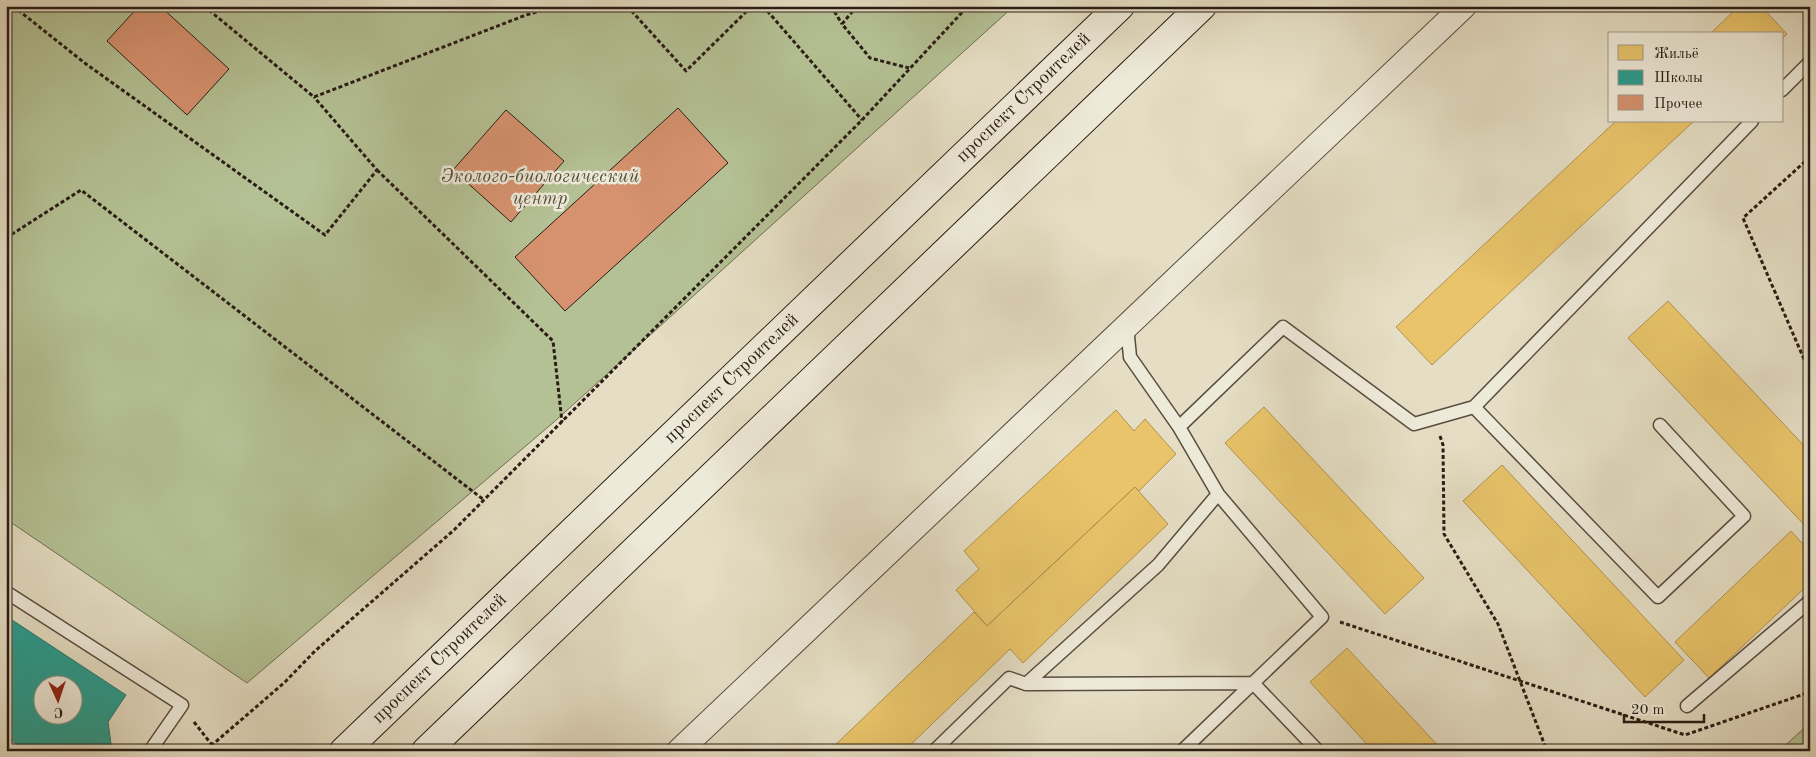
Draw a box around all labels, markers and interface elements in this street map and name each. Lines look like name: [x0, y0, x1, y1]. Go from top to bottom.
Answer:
street label: проспект Строителей: [953, 29, 1095, 167]
legend: [1608, 32, 1784, 122]
text: Жильё: [1654, 47, 1699, 62]
text: Школы: [1654, 71, 1703, 86]
text: Прочее: [1654, 97, 1702, 112]
park label: Эколого-биологический центр: [441, 167, 639, 209]
street label: проспект Строителей: [661, 310, 803, 448]
street label: проспект Строителей: [369, 590, 511, 728]
north arrow: [32, 674, 82, 724]
scale bar: [1624, 692, 1704, 724]
text: 20 m: [1631, 703, 1665, 718]
text: С: [54, 705, 64, 719]

